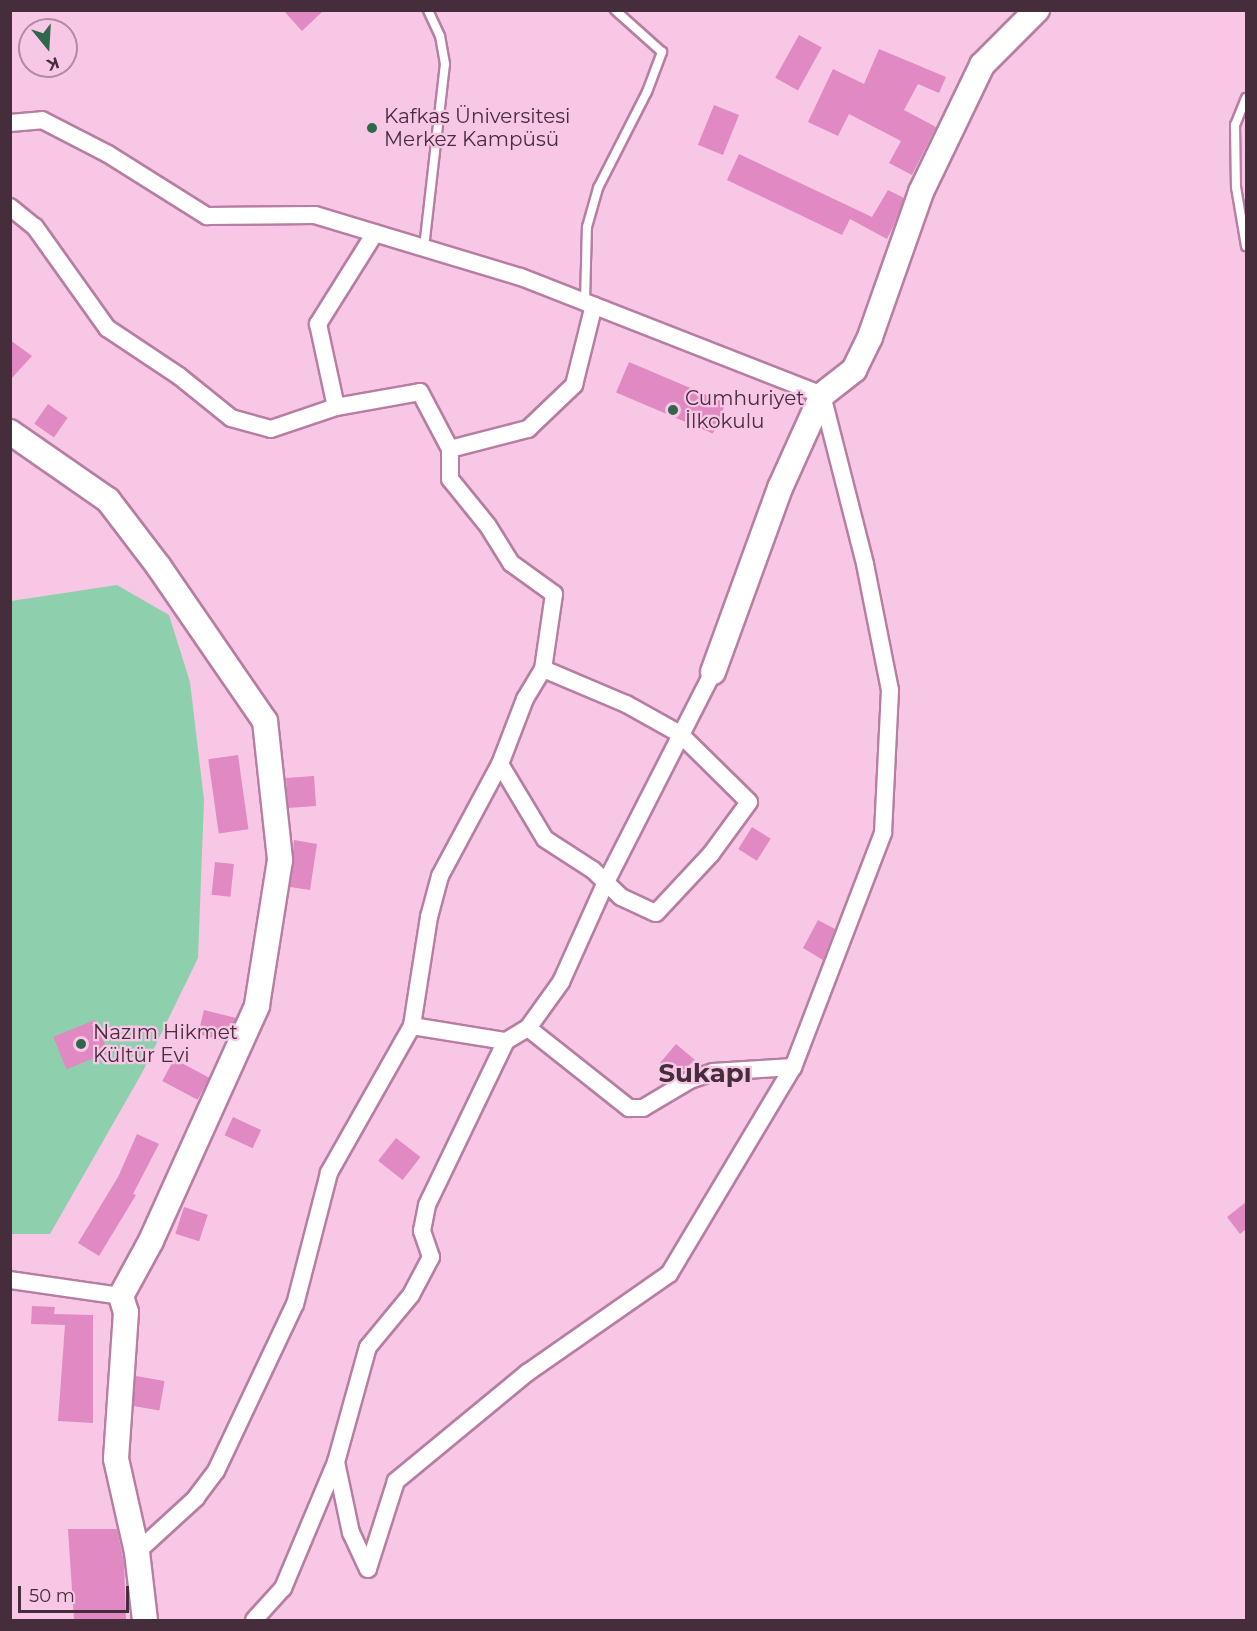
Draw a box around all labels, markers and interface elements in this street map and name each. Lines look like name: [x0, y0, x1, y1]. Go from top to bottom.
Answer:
north arrow: [18, 18, 78, 78]
text: K: [45, 53, 62, 75]
place label: Kafkas Üniversitesi Merkez Kampüsü: [384, 104, 570, 151]
marker: Kafkas Üniversitesi Merkez Kampüsü: [365, 121, 379, 135]
place label: Cumhuriyet İlkokulu: [685, 386, 804, 433]
marker: Cumhuriyet İlkokulu: [666, 403, 680, 417]
place label: Nazım Hikmet Kültür Evi: [93, 1020, 238, 1067]
marker: Nazım Hikmet Kültür Evi: [74, 1037, 88, 1051]
district label: Sukapı: [658, 1058, 752, 1090]
scale bar: [21, 1574, 132, 1612]
text: 50 m: [29, 1585, 75, 1607]

